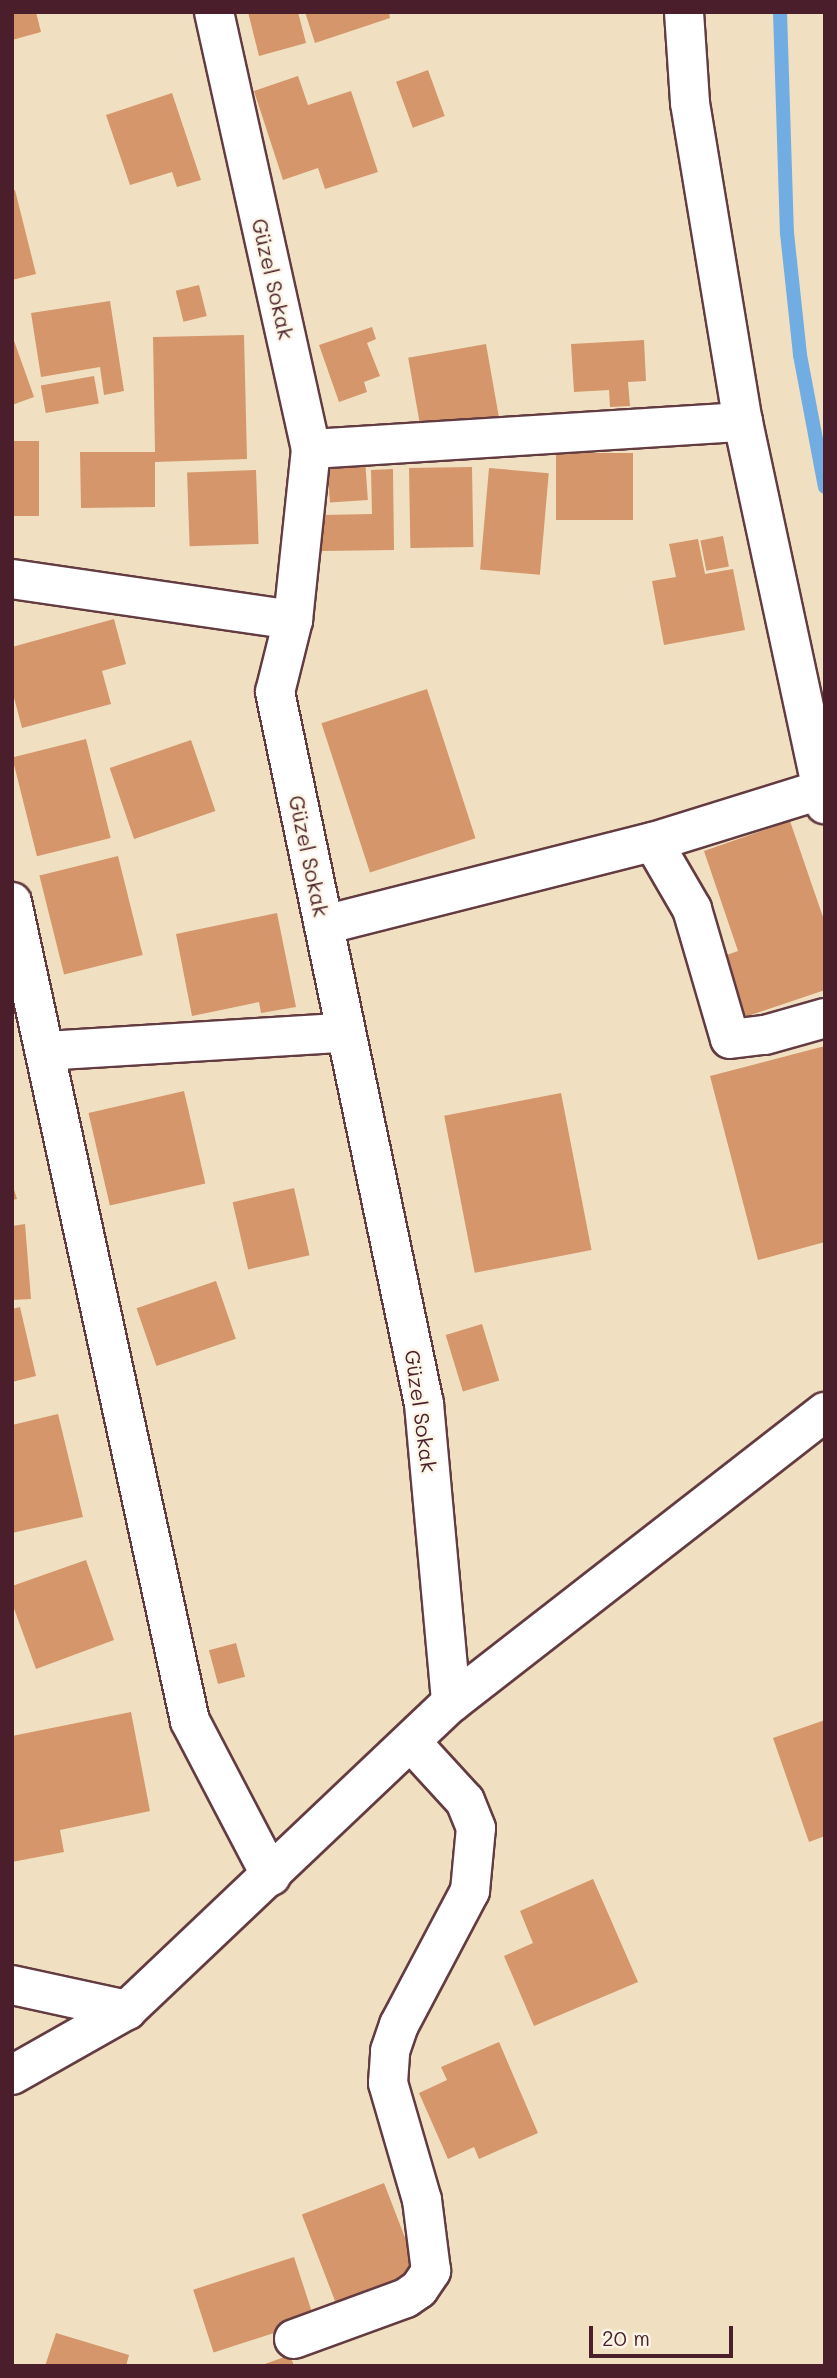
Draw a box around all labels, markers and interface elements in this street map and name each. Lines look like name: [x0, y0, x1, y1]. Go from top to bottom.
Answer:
street label: Güzel Sokak: [247, 216, 299, 342]
street label: Güzel Sokak: [284, 793, 334, 919]
street label: Güzel Sokak: [400, 1348, 442, 1474]
scale bar: [592, 2312, 736, 2356]
text: 20 m: [602, 2324, 650, 2351]

